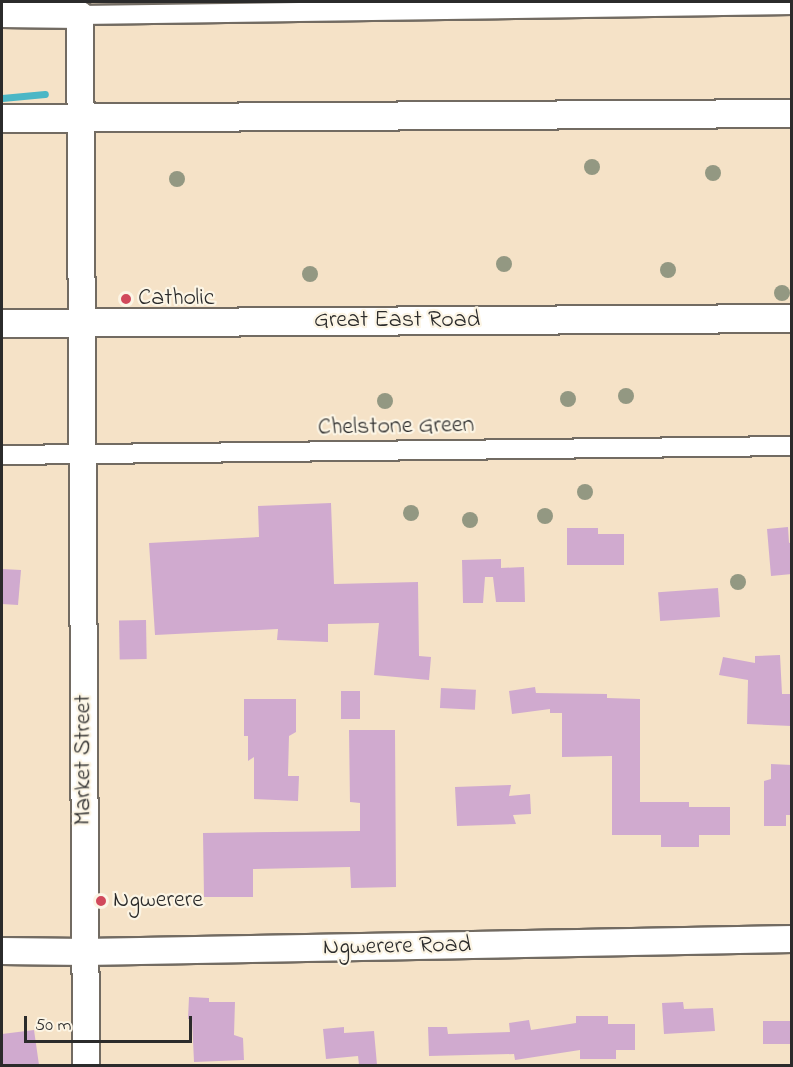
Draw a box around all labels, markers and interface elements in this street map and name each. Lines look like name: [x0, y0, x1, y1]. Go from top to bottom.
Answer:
place label: Catholic: [138, 285, 214, 313]
marker: Catholic: [119, 292, 133, 306]
street label: Great East Road: [314, 307, 480, 335]
street label: Chelstone Green: [317, 411, 475, 443]
street label: Market Street: [70, 695, 98, 825]
place label: Ngwerere: [113, 887, 203, 915]
marker: Ngwerere: [94, 894, 108, 908]
street label: Ngwerere Road: [323, 931, 471, 963]
scale bar: [27, 1004, 195, 1042]
text: 50 m: [35, 1013, 72, 1039]

